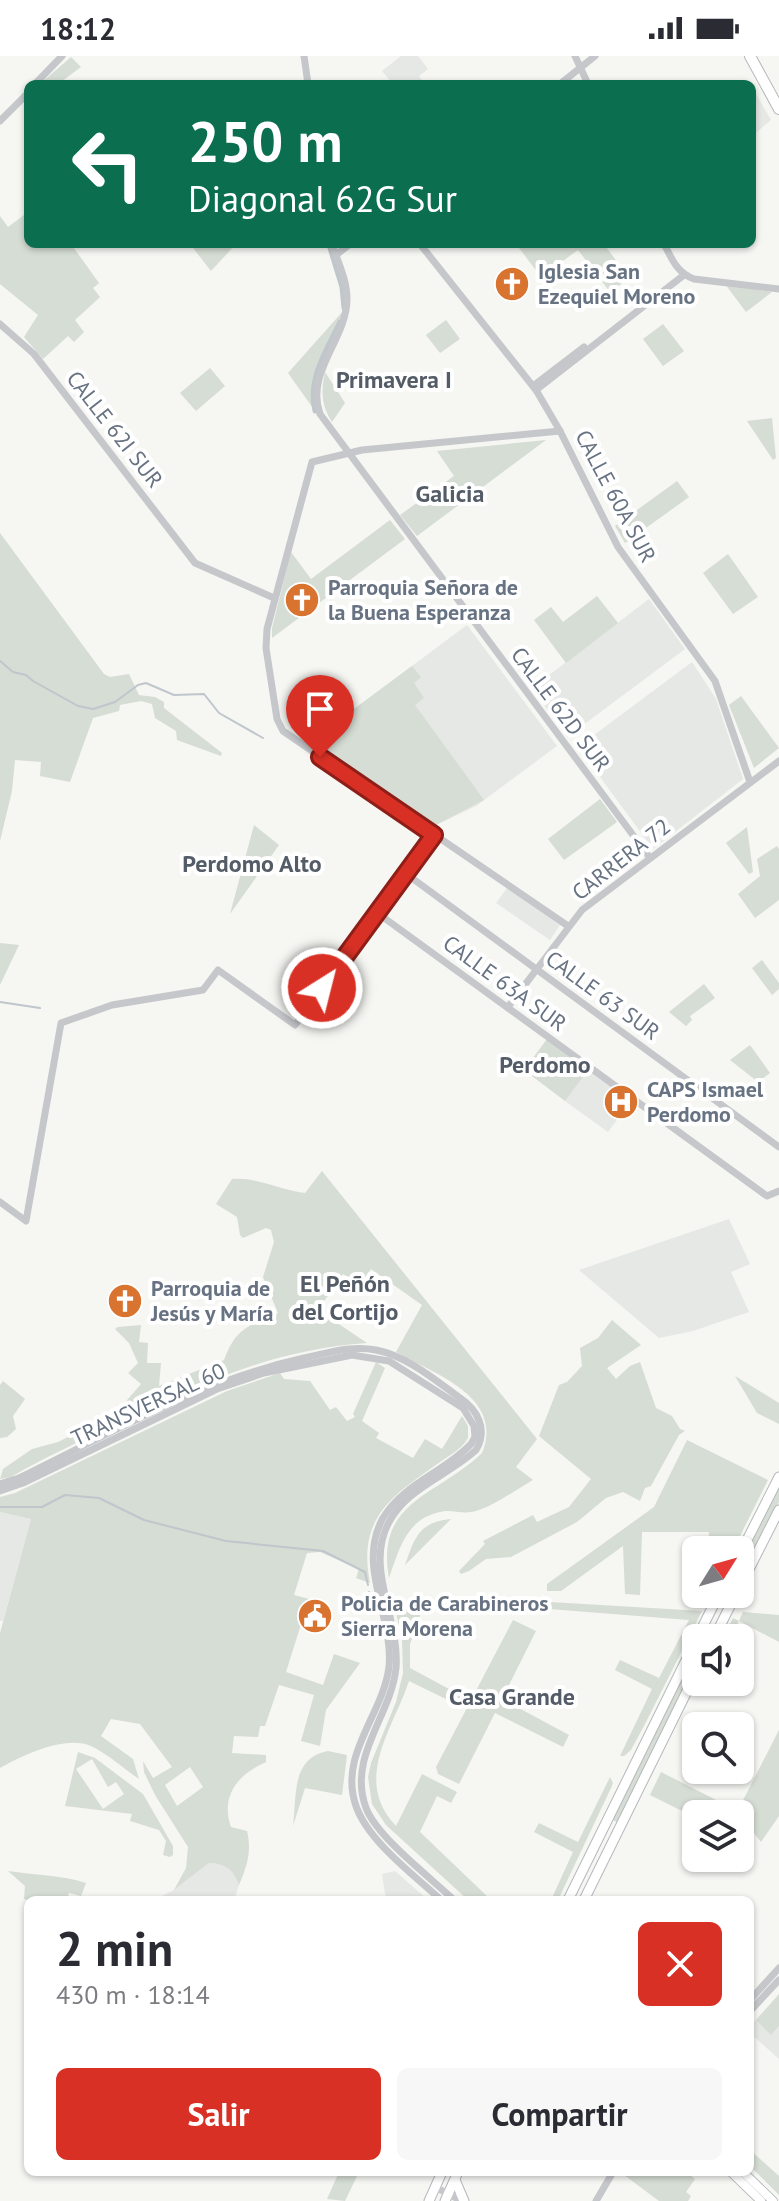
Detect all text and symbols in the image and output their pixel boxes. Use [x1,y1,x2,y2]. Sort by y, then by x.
text: 18:12 [40,9,116,48]
text: 250 m [188,105,343,177]
icon: left [56,112,160,216]
text: Diagonal 62G Sur [188,175,457,222]
place label: Iglesia San Ezequiel Moreno [538,257,696,310]
church icon: Iglesia San Ezequiel Moreno [493,265,531,303]
district label: Primavera I [336,364,452,395]
street label: CALLE 62I SUR [61,365,169,493]
street label: CALLE 60A SUR [569,425,663,567]
district label: Galicia [416,478,484,509]
place label: Parroquia Señora de la Buena Esperanza [328,573,518,626]
church icon: Parroquia Señora de la Buena Esperanza [283,581,321,619]
street label: CALLE 62D SUR [505,641,617,777]
pin [286,675,354,757]
icon: arrive [298,687,342,731]
street label: CARRERA 72 [566,812,676,906]
district label: Perdomo Alto [182,848,322,879]
street label: CALLE 63A SUR [438,929,572,1037]
street label: CALLE 63 SUR [540,944,666,1046]
position arrow [280,946,364,1030]
district label: Perdomo [499,1049,591,1080]
place label: CAPS Ismael Perdomo [647,1075,764,1128]
hospital icon: CAPS Ismael Perdomo [602,1083,640,1121]
district label: El Peñón del Cortijo [292,1268,398,1327]
place label: Parroquia de Jesús y María [150,1274,273,1327]
church icon: Parroquia de Jesús y María [106,1282,144,1320]
street label: TRANSVERSAL 60 [67,1356,229,1452]
north arrow [682,1536,754,1608]
map controls [682,1536,754,1872]
place label: Policia de Carabineros Sierra Morena [341,1589,549,1642]
public building icon: Policia de Carabineros Sierra Morena [296,1597,334,1635]
button: sound [682,1624,754,1696]
district label: Casa Grande [449,1681,575,1712]
button: search [682,1712,754,1784]
button: layers [682,1800,754,1872]
text: 2 min [56,1917,173,1979]
button: close [638,1922,722,2006]
text: 430 m · 18:14 [56,1978,210,2011]
button: Salir [56,2068,381,2160]
button: Compartir [397,2068,722,2160]

